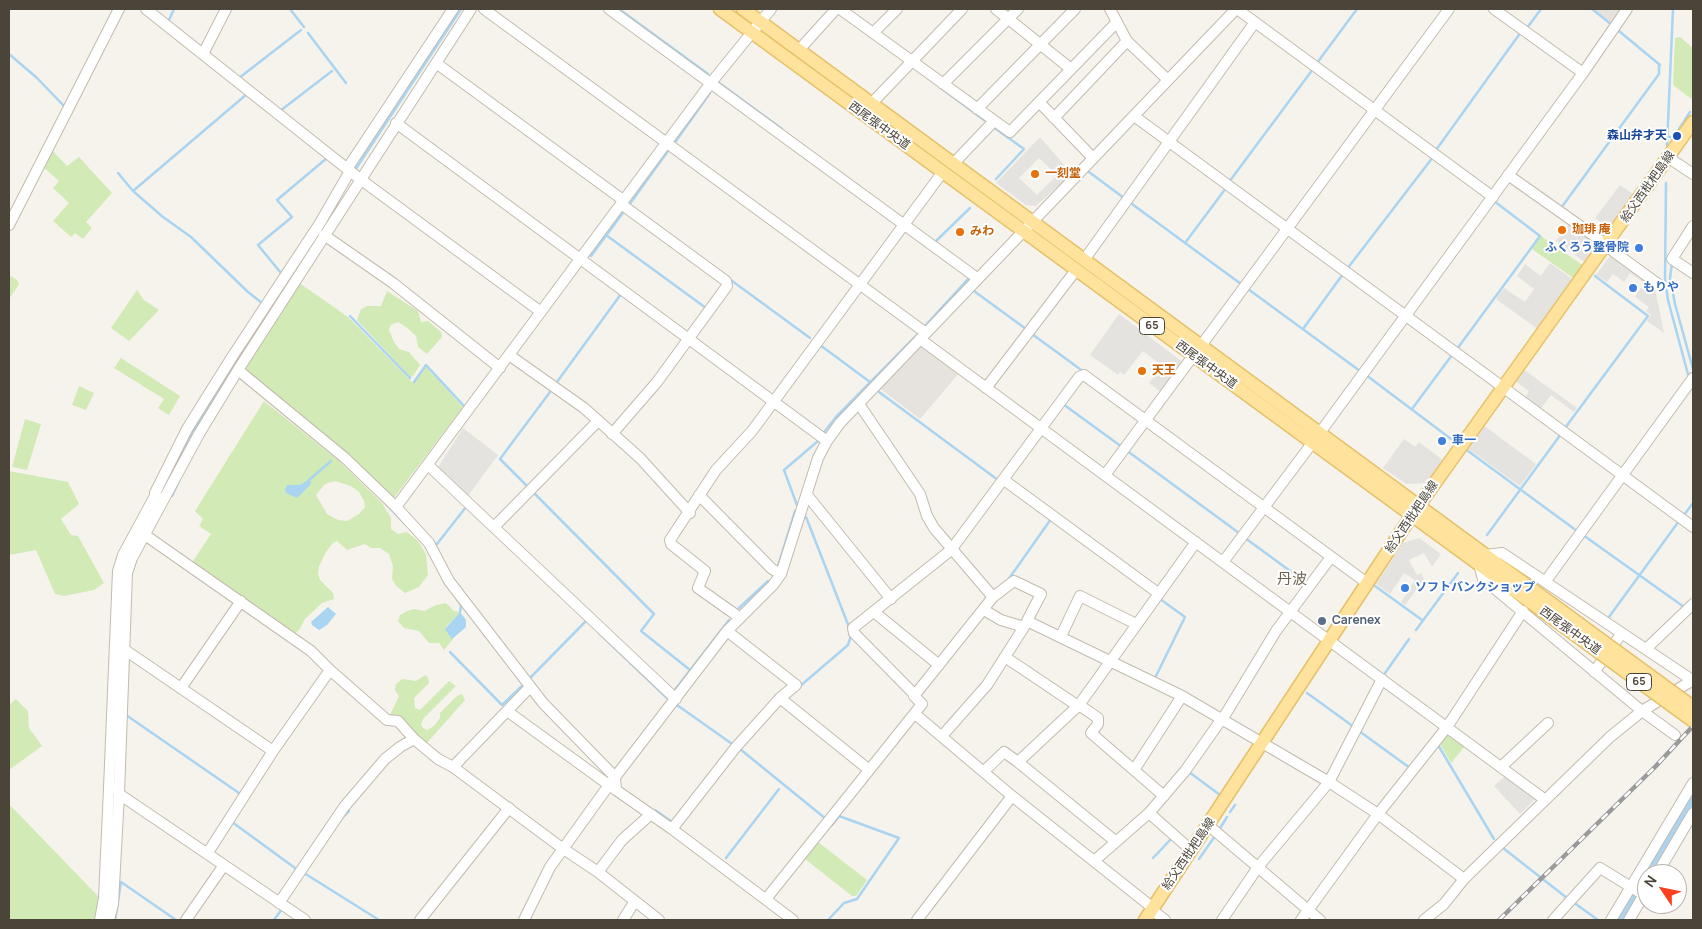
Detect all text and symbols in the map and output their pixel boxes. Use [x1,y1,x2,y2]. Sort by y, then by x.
street label: 西尾張中央道 [846,99,912,153]
place label: 森山弁才天 [1607,129,1667,143]
marker: 森山弁才天 [1671,130,1683,142]
street label: 給父西枇杷島線 [1618,148,1678,226]
place label: 一刻堂 [1045,167,1081,181]
marker: 一刻堂 [1029,168,1041,180]
place label: 珈琲 庵 [1572,223,1610,237]
marker: 珈琲 庵 [1556,224,1568,236]
place label: みわ [970,225,994,239]
marker: みわ [954,226,966,238]
place label: ふくろう整骨院 [1545,241,1629,255]
marker: ふくろう整骨院 [1633,242,1645,254]
place label: もりや [1643,281,1679,295]
marker: もりや [1627,282,1639,294]
road number: 65 [1140,318,1164,334]
street label: 西尾張中央道 [1173,338,1239,392]
place label: 天王 [1152,364,1176,378]
marker: 天王 [1136,365,1148,377]
place label: 車一 [1452,434,1476,448]
marker: 車一 [1436,435,1448,447]
street label: 給父西枇杷島線 [1383,478,1441,556]
district label: 丹波 [1277,571,1307,589]
place label: ソフトバンクショップ [1415,581,1535,595]
marker: ソフトバンクショップ [1399,582,1411,594]
street label: 西尾張中央道 [1537,604,1603,658]
place label: Carenex [1332,614,1381,628]
marker: Carenex [1316,615,1328,627]
road number: 65 [1626,674,1652,690]
street label: 給父西枇杷島線 [1160,815,1218,893]
north arrow [1637,864,1687,914]
text: N [1639,871,1661,890]

